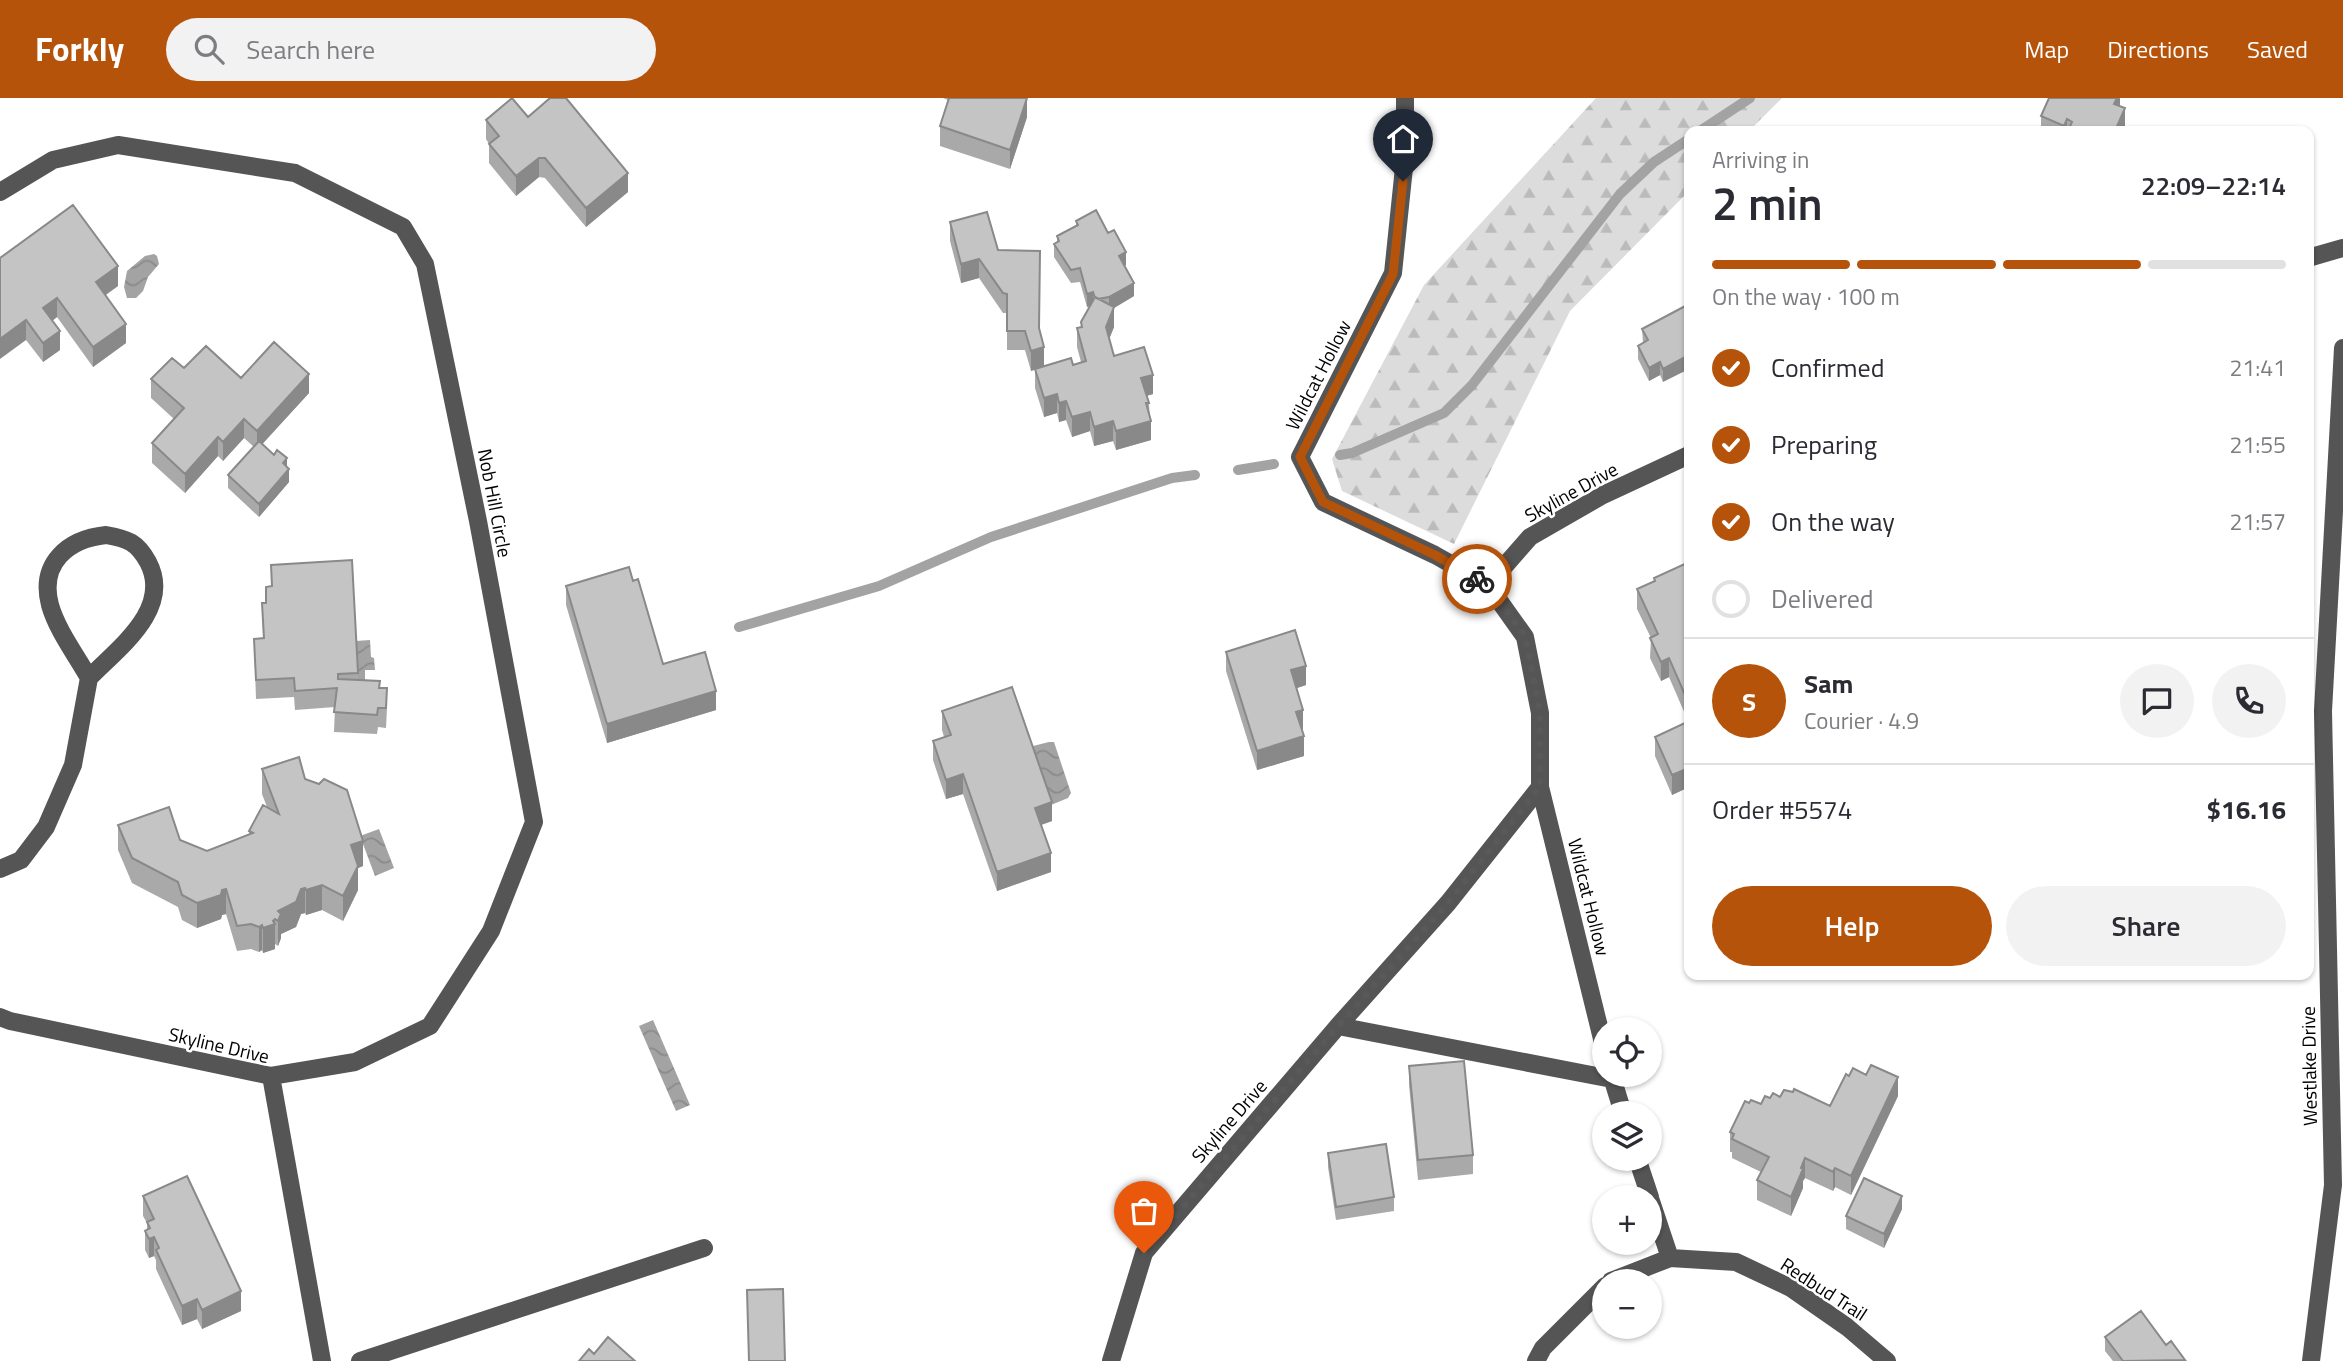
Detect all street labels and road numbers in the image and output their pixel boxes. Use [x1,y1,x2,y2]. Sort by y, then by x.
street label: Wildcat Hollow [1277,315,1358,435]
street label: Nob Hill Circle [471,446,520,560]
street label: Skyline Drive [1519,454,1623,529]
street label: Wildcat Hollow [1561,835,1618,959]
street label: Westlake Drive [2293,1006,2324,1126]
street label: Skyline Drive [166,1019,272,1070]
street label: Skyline Drive [1184,1072,1273,1169]
street label: Redbud Trail [1775,1250,1873,1328]

